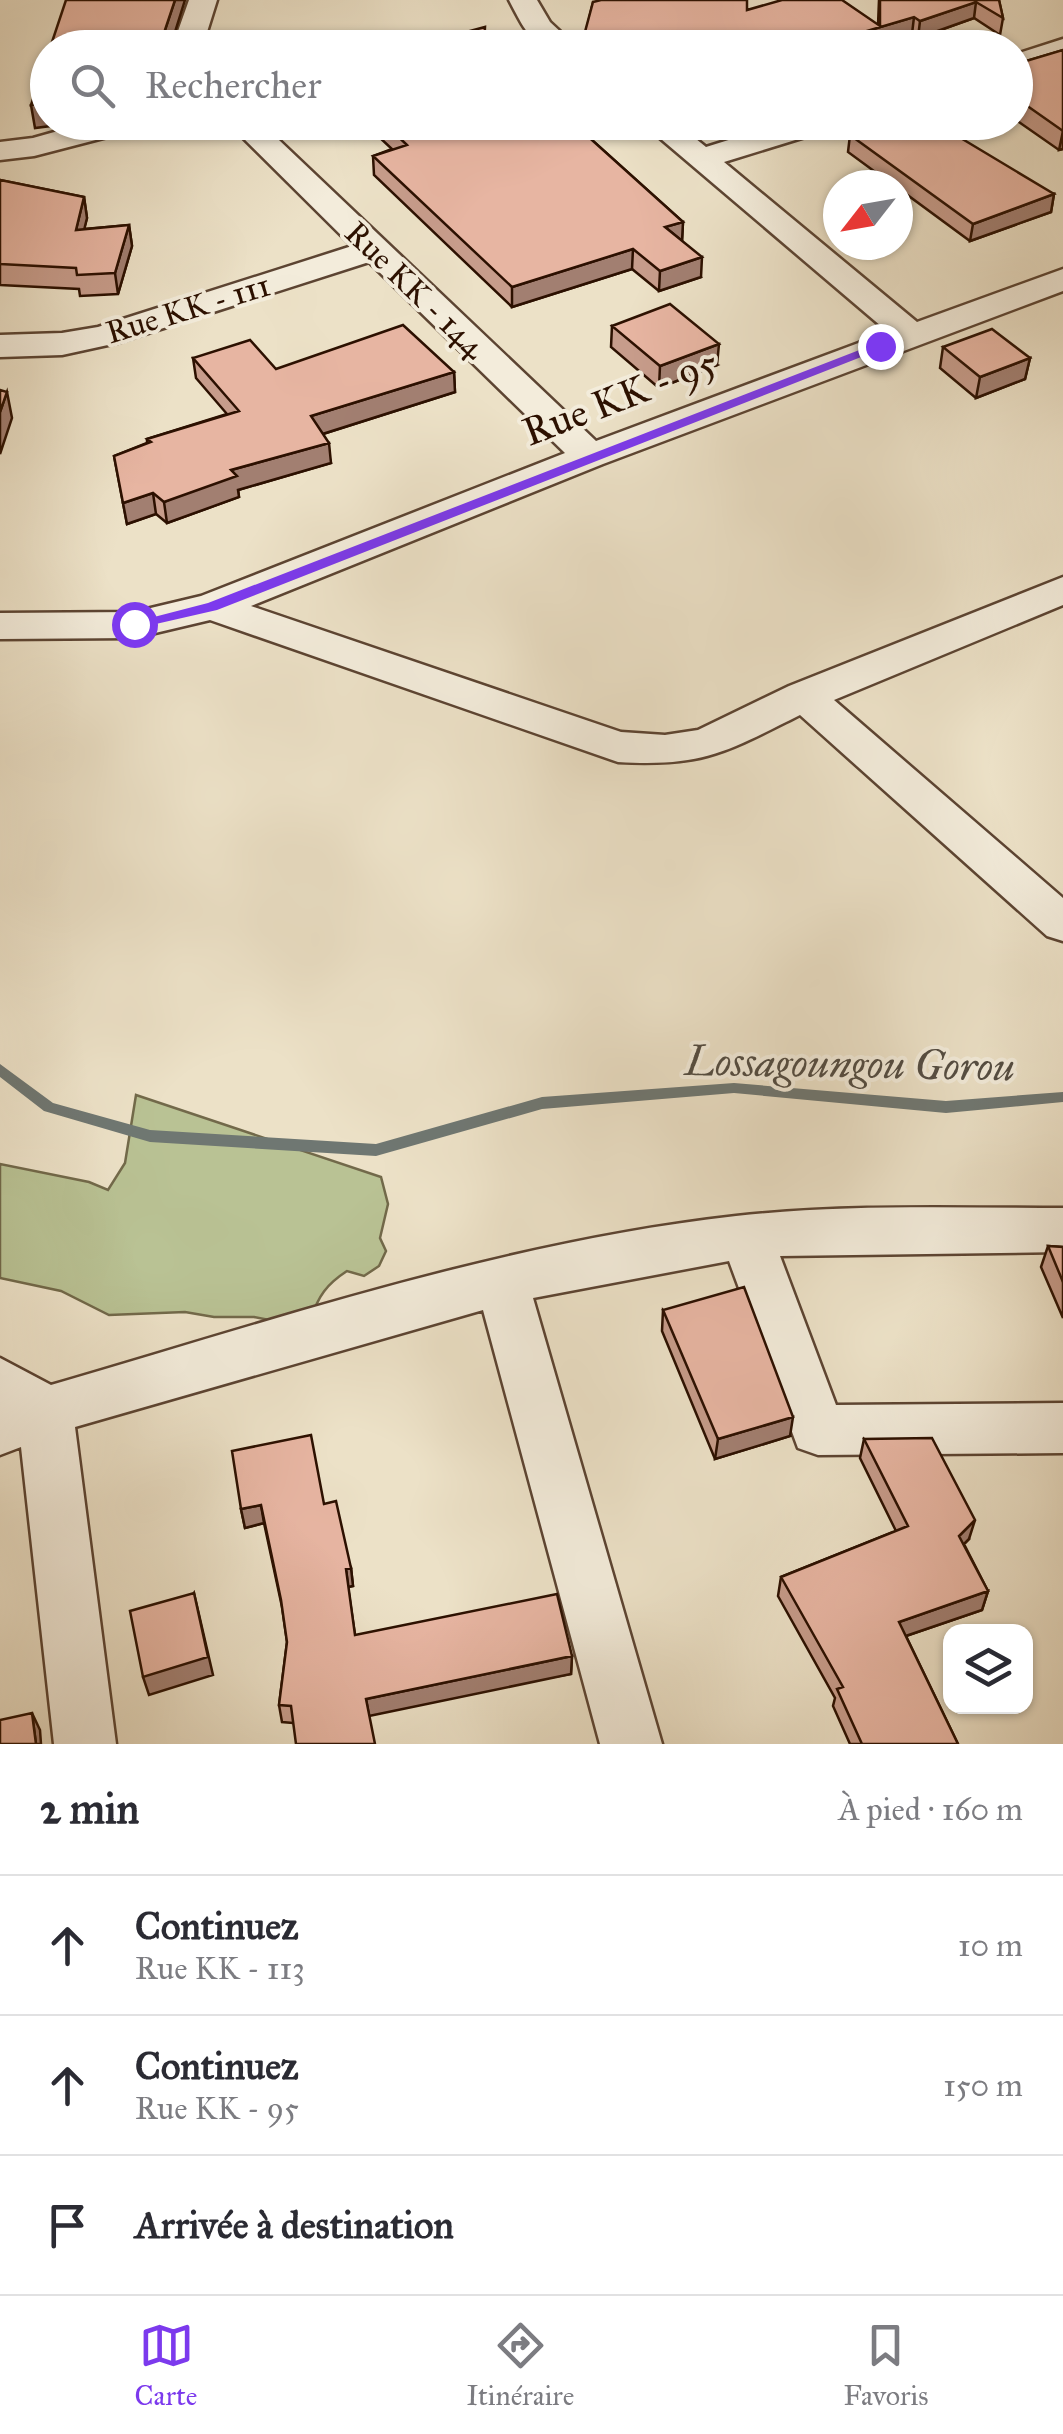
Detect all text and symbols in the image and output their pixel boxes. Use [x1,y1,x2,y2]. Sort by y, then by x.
search box [30,30,1033,140]
icon: search [65,58,120,113]
text: Rechercher [145,62,321,108]
north arrow [823,170,913,260]
street label: Rue KK - 144 [337,213,494,367]
street label: Rue KK - 111 [101,266,275,352]
route end [858,324,904,370]
street label: Rue KK - 95 [516,337,724,457]
route start [112,602,158,648]
water label: Lossagoungou Gorou [683,1035,1015,1093]
map controls [943,1624,1033,1714]
button: layers [943,1624,1033,1714]
text: 2 min [40,1783,139,1835]
text: À pied · 160 m [838,1790,1023,1829]
text: Continuez [135,1903,299,1949]
icon: ahead [40,1918,95,1973]
text: 10 m [958,1926,1023,1965]
text: Rue KK - 113 [135,1949,305,1988]
text: Continuez [135,2043,299,2089]
icon: ahead [40,2058,95,2113]
text: 150 m [943,2066,1023,2105]
text: Rue KK - 95 [135,2089,299,2128]
icon: arrive [40,2198,95,2253]
text: Arrivée à destination [135,2202,454,2248]
tab: Carte [135,2318,198,2413]
tab: Itinéraire [467,2318,574,2413]
tab: Favoris [843,2318,928,2413]

